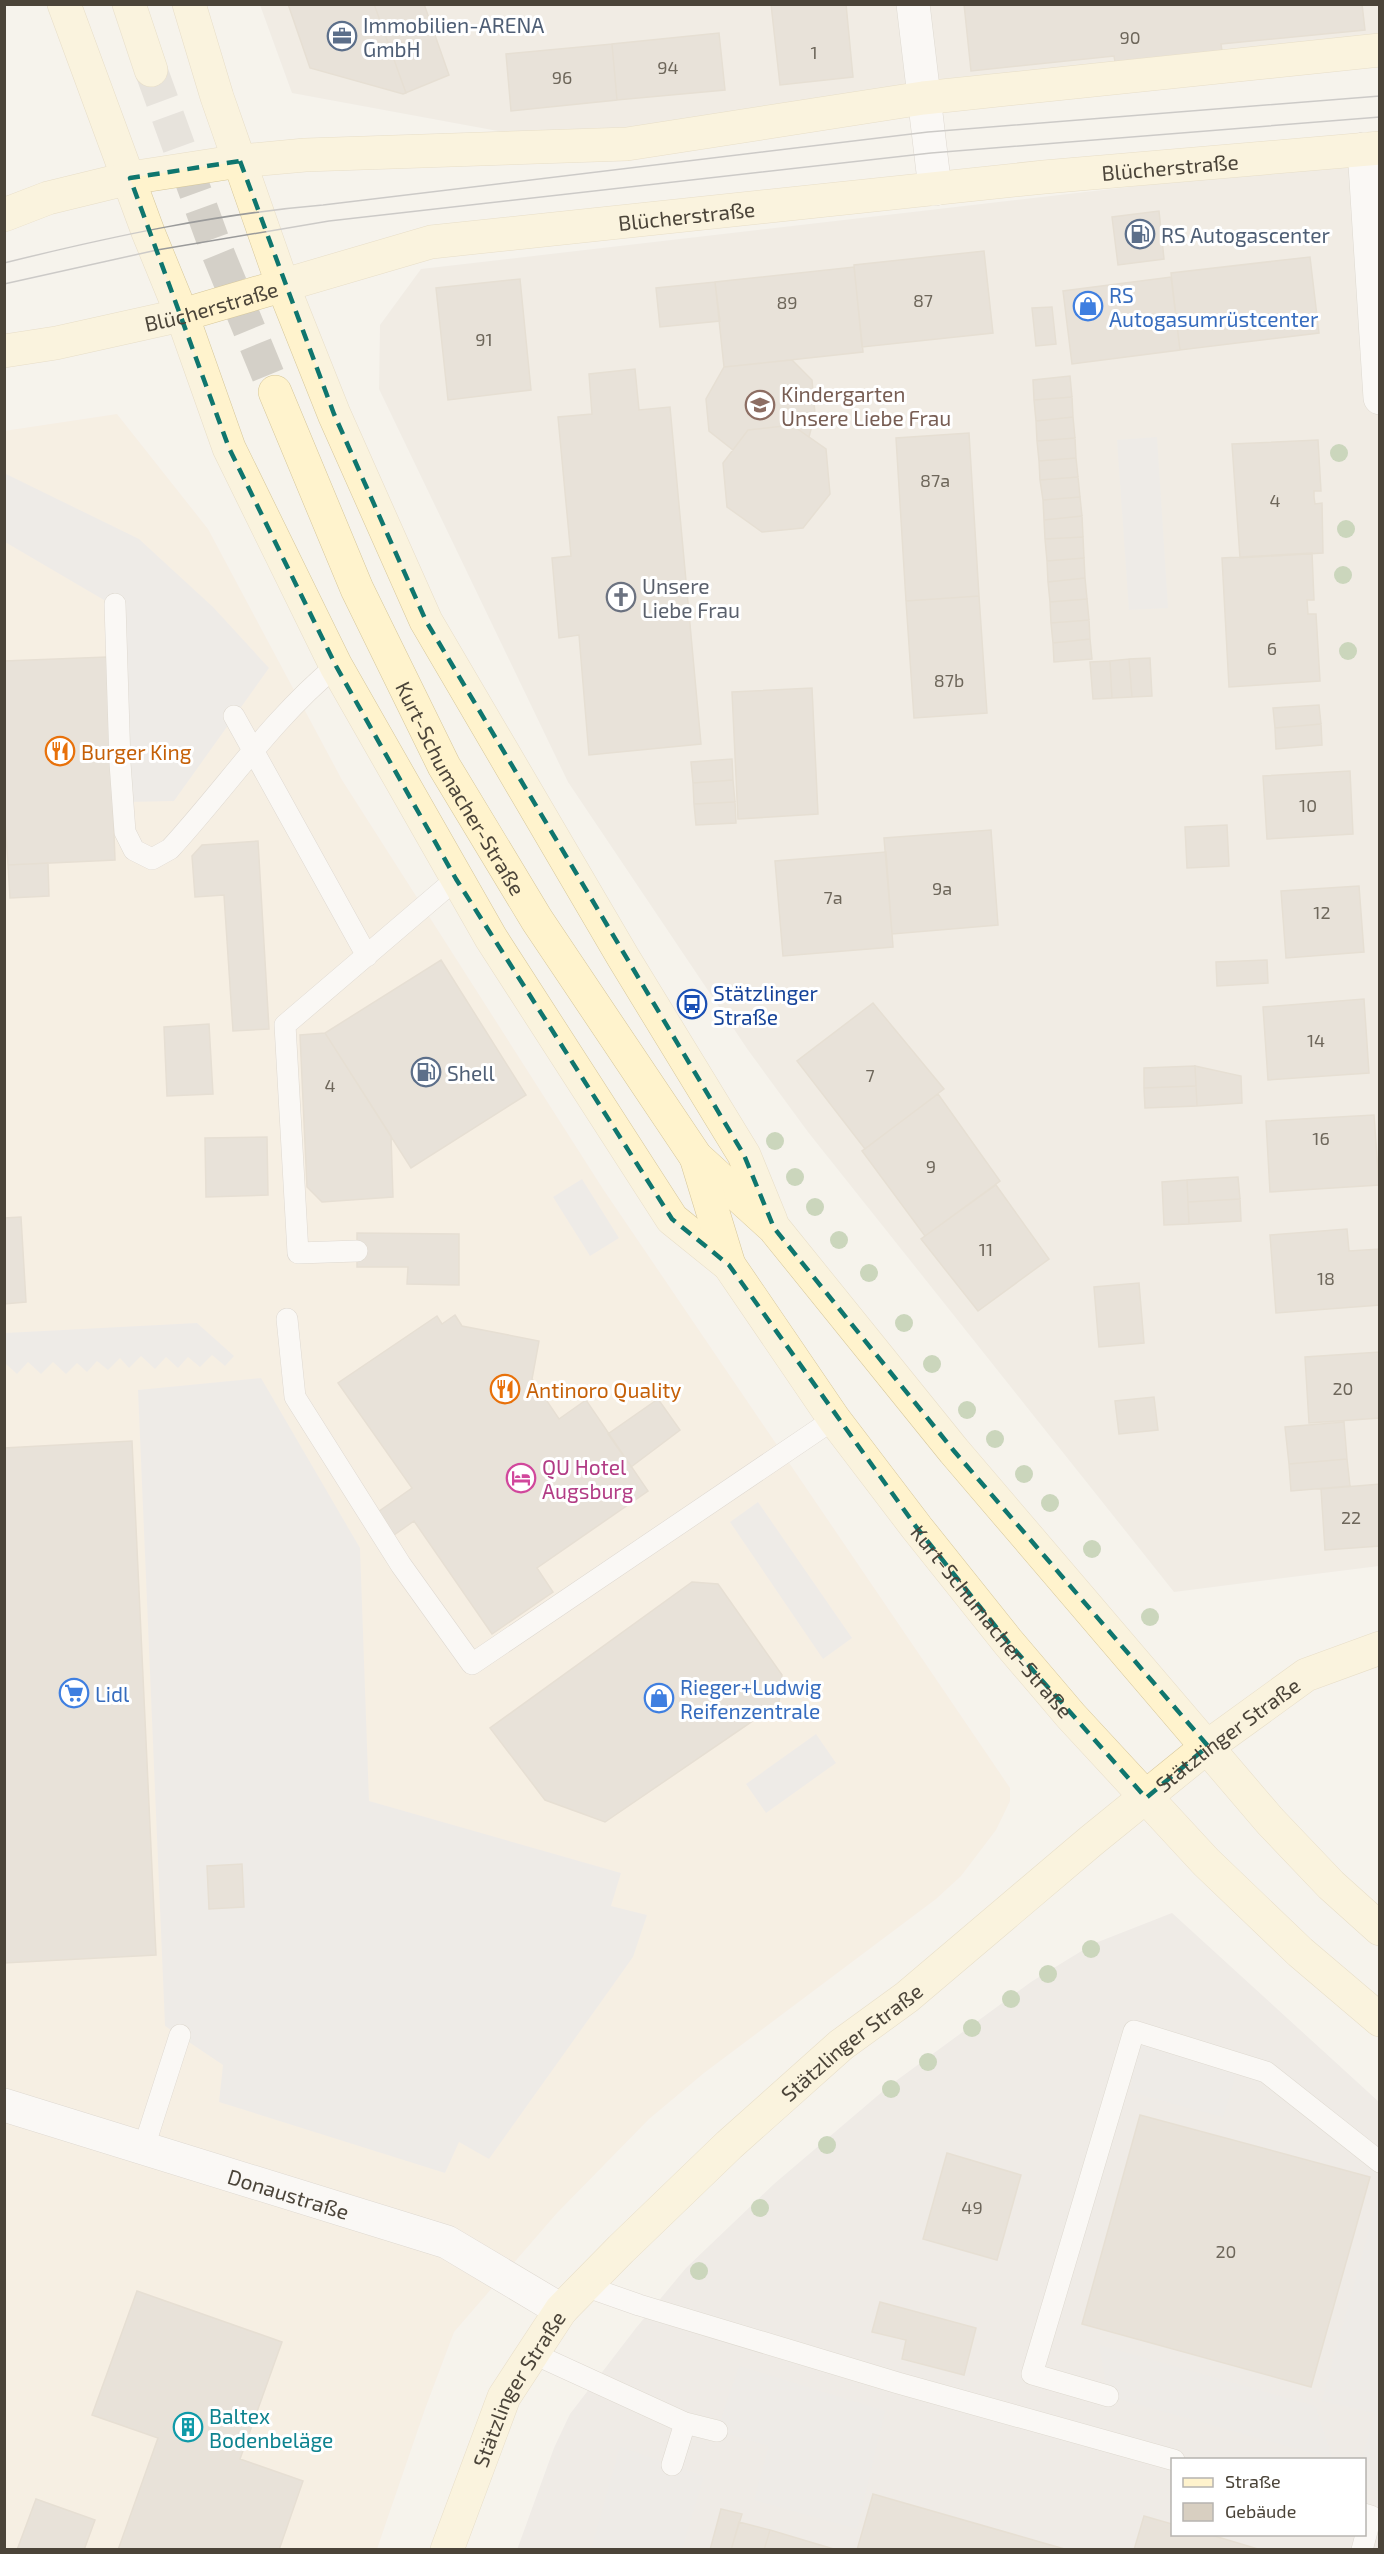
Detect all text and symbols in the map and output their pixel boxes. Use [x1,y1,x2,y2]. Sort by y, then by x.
place label: Immobilien-ARENA GmbH [363,12,544,61]
office icon: Immobilien-ARENA GmbH [326,20,358,52]
house number: 90 [1119,26,1141,48]
house number: 1 [810,41,818,63]
house number: 94 [657,56,679,78]
house number: 96 [552,66,572,88]
street label: Blücherstraße [1100,148,1240,184]
street label: Blücherstraße [617,195,756,235]
fuel station icon: RS Autogascenter [1124,218,1156,250]
place label: RS Autogascenter [1161,222,1331,247]
street label: Blücherstraße [142,275,281,336]
place label: RS Autogasumrüstcenter [1109,282,1319,331]
house number: 87 [913,289,933,311]
shop icon: RS Autogasumrüstcenter [1072,290,1104,322]
house number: 89 [776,291,798,313]
house number: 91 [475,328,493,350]
place label: Kindergarten Unsere Liebe Frau [781,381,951,430]
school or university icon: Kindergarten Unsere Liebe Frau [744,389,776,421]
house number: 87a [920,469,950,491]
house number: 4 [1269,489,1281,511]
place label: Unsere Liebe Frau [642,573,740,622]
church icon: Unsere Liebe Frau [605,581,637,613]
house number: 6 [1267,637,1277,659]
house number: 87b [934,669,964,691]
street label: Kurt-Schumacher-Straße [392,677,531,899]
restaurant icon: Burger King [44,735,76,767]
place label: Burger King [81,739,192,764]
house number: 10 [1299,794,1317,816]
house number: 9a [932,877,952,899]
house number: 7a [823,886,843,908]
house number: 12 [1313,901,1331,923]
place label: Stätzlinger Straße [713,980,818,1029]
bus stop icon: Stätzlinger Straße [676,988,708,1020]
house number: 14 [1307,1029,1325,1051]
fuel station icon: Shell [410,1056,442,1088]
place label: Shell [447,1060,495,1085]
house number: 7 [865,1064,875,1086]
house number: 4 [324,1074,336,1096]
house number: 16 [1312,1127,1330,1149]
house number: 9 [926,1155,936,1177]
house number: 11 [979,1238,993,1260]
house number: 18 [1317,1267,1335,1289]
restaurant icon: Antinoro Quality [489,1373,521,1405]
place label: Antinoro Quality [526,1377,681,1403]
house number: 20 [1333,1377,1353,1399]
place label: QU Hotel Augsburg [542,1454,634,1503]
hotel icon: QU Hotel Augsburg [505,1462,537,1494]
house number: 22 [1341,1506,1361,1528]
street label: Kurt-Schumacher-Straße [907,1519,1079,1722]
street label: Stätzlinger Straße [1150,1672,1304,1796]
place label: Rieger+Ludwig Reifenzentrale [680,1674,822,1723]
supermarket icon: Lidl [58,1677,90,1709]
place label: Lidl [95,1681,130,1706]
shop icon: Rieger+Ludwig Reifenzentrale [643,1682,675,1714]
street label: Stätzlinger Straße [775,1977,927,2106]
street label: Donaustraße [225,2163,352,2224]
house number: 49 [961,2196,983,2218]
house number: 20 [1216,2240,1236,2262]
street label: Stätzlinger Straße [467,2306,570,2470]
place label: Baltex Bodenbeläge [209,2403,333,2452]
building icon: Baltex Bodenbeläge [172,2411,204,2443]
legend [1171,2458,1366,2536]
text: Straße [1225,2470,1281,2492]
text: Gebäude [1225,2500,1296,2522]

